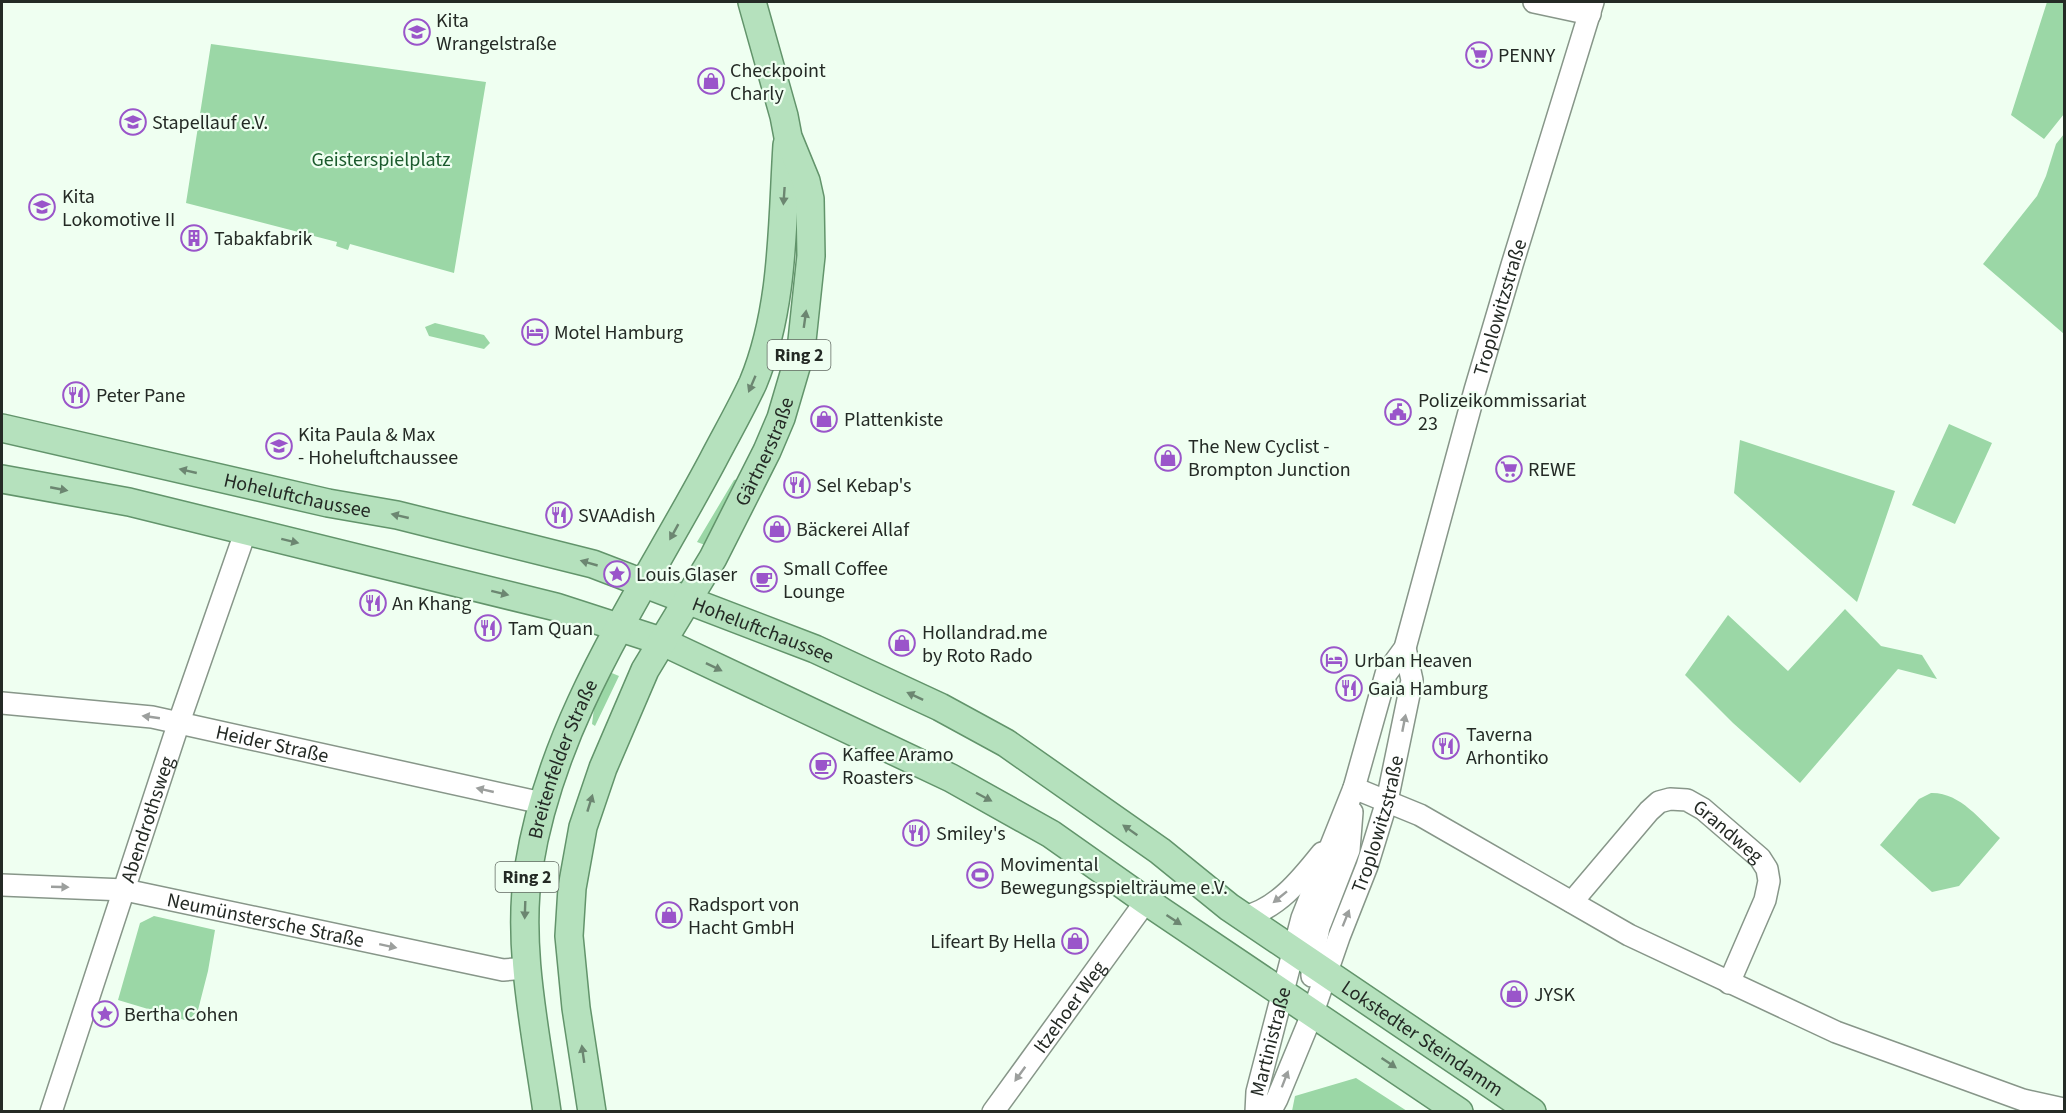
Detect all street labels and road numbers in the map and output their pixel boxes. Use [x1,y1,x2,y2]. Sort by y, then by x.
street label: Troplowitzstraße [1467,235,1534,379]
road number: Ring 2 [768,340,830,370]
street label: Gärtnerstraße [728,394,801,511]
street label: Hoheluftchaussee [221,466,373,525]
street label: Hoheluftchaussee [688,590,838,671]
street label: Breitenfelder Straße [522,675,605,842]
street label: Heider Straße [213,718,331,771]
street label: Abendrothsweg [114,753,182,886]
street label: Troplowitzstraße [1345,753,1411,897]
street label: Grandweg [1688,793,1769,870]
road number: Ring 2 [496,862,558,892]
street label: Neumünstersche Straße [164,886,367,955]
street label: Itzehoer Weg [1027,955,1113,1059]
street label: Lokstedter Steindamm [1336,974,1509,1104]
street label: Martinistraße [1243,984,1299,1100]

